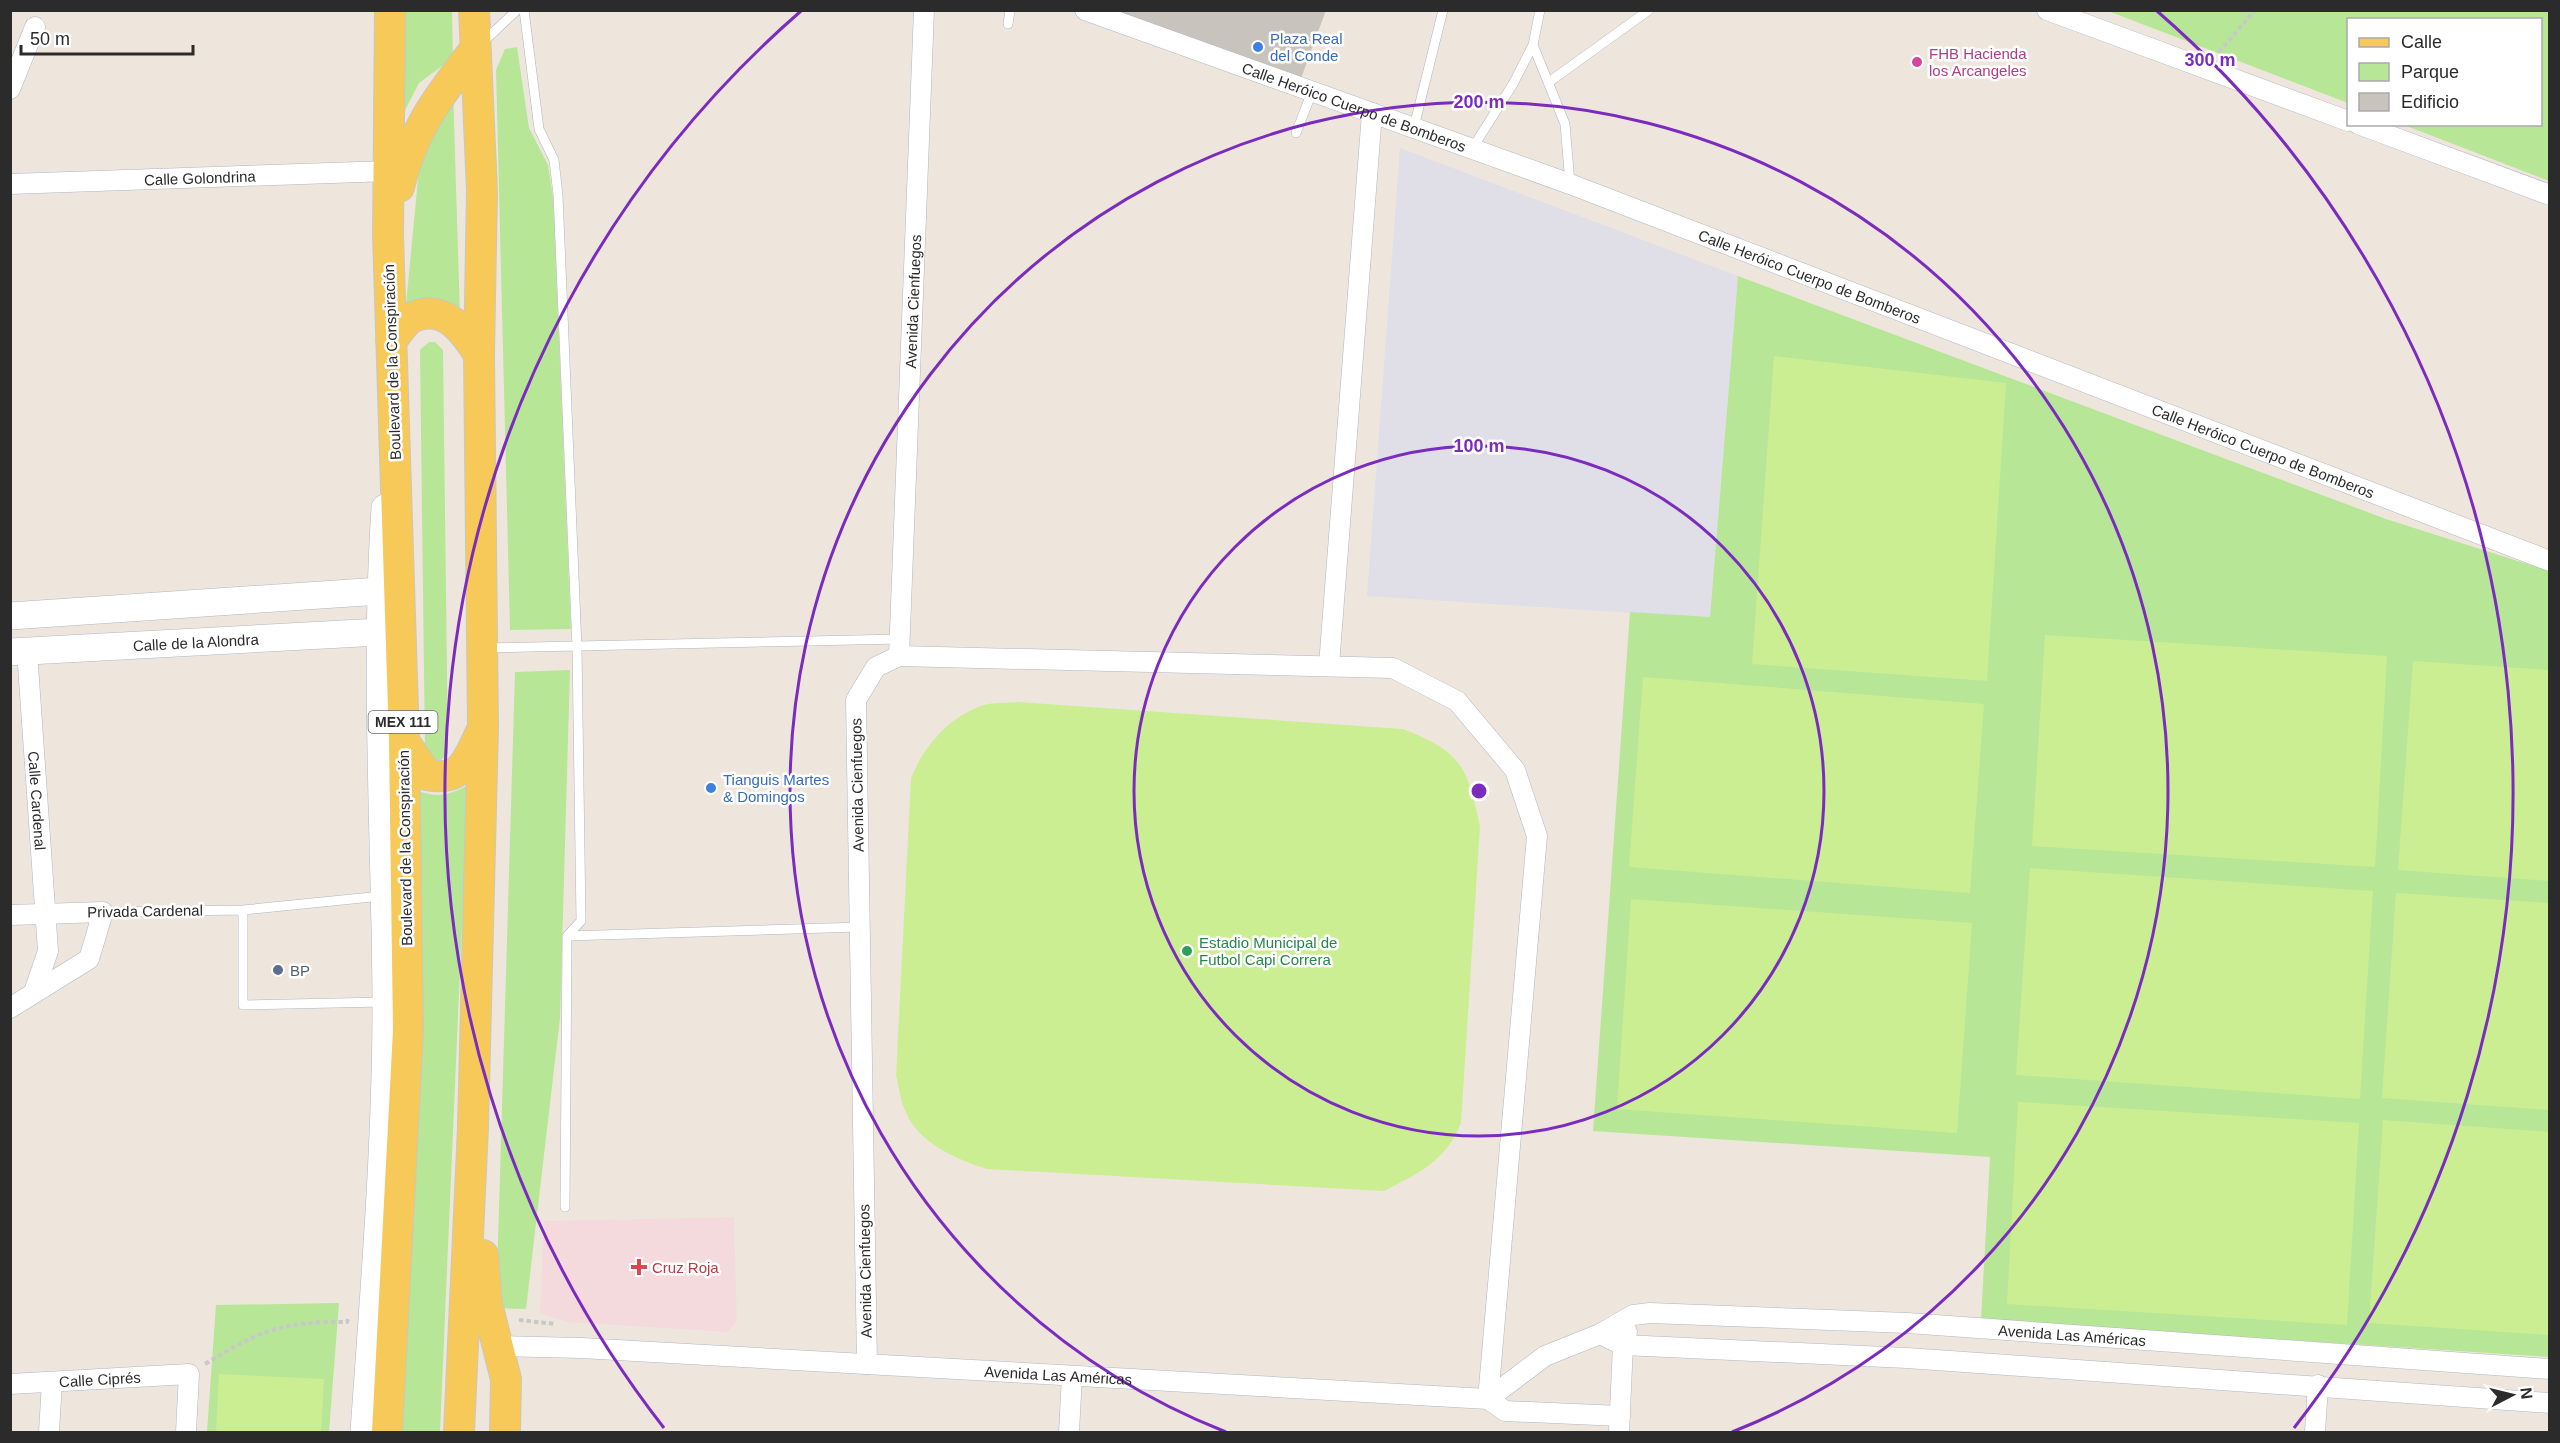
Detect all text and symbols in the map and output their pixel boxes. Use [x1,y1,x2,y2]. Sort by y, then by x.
scale bar [21,18,194,56]
legend [2347,18,2542,126]
text: 50 m [30,29,70,49]
place label: Plaza Real del Conde [1270,30,1343,64]
text: Calle [2401,32,2442,52]
marker: Plaza Real del Conde [1251,40,1265,54]
place label: FHB Hacienda los Arcangeles [1929,45,2027,79]
text: 300 m [2184,50,2236,70]
marker: FHB Hacienda los Arcangeles [1910,55,1924,69]
street label: Calle Heróico Cuerpo de Bomberos [1240,59,1469,155]
text: Parque [2401,62,2459,82]
text: 200 m [1453,92,1505,112]
text: Edificio [2401,92,2459,112]
street label: Calle Golondrina [144,167,257,188]
street label: Calle Heróico Cuerpo de Bomberos [1696,226,1923,327]
street label: Avenida Cienfuegos [902,234,924,369]
street label: Boulevard de la Conspiración [380,264,404,460]
street label: Calle Heróico Cuerpo de Bomberos [2150,400,2377,501]
text: 100 m [1453,436,1505,456]
street label: Calle de la Alondra [132,630,260,654]
road number: MEX 111 [368,711,438,733]
street label: Avenida Cienfuegos [847,718,867,852]
street label: Boulevard de la Conspiración [395,750,415,946]
street label: Calle Cardenal [26,751,49,851]
place label: Tianguis Martes & Domingos [723,771,829,805]
marker: Tianguis Martes & Domingos [704,781,718,795]
centre of rings [1469,781,1489,801]
street label: Privada Cardenal [87,901,203,921]
place label: Estadio Municipal de Futbol Capi Correra [1199,934,1337,968]
marker: Estadio Municipal de Futbol Capi Correra [1180,944,1194,958]
place label: BP [290,962,310,979]
marker: BP [271,963,285,977]
street label: Avenida Cienfuegos [855,1204,875,1338]
marker: Cruz Roja [630,1258,648,1276]
place label: Cruz Roja [652,1259,719,1276]
street label: Avenida Las Américas [1998,1321,2147,1349]
street label: Avenida Las Américas [984,1362,1133,1387]
north arrow [2482,1365,2542,1425]
street label: Calle Ciprés [59,1368,141,1390]
text: N [2517,1386,2536,1400]

